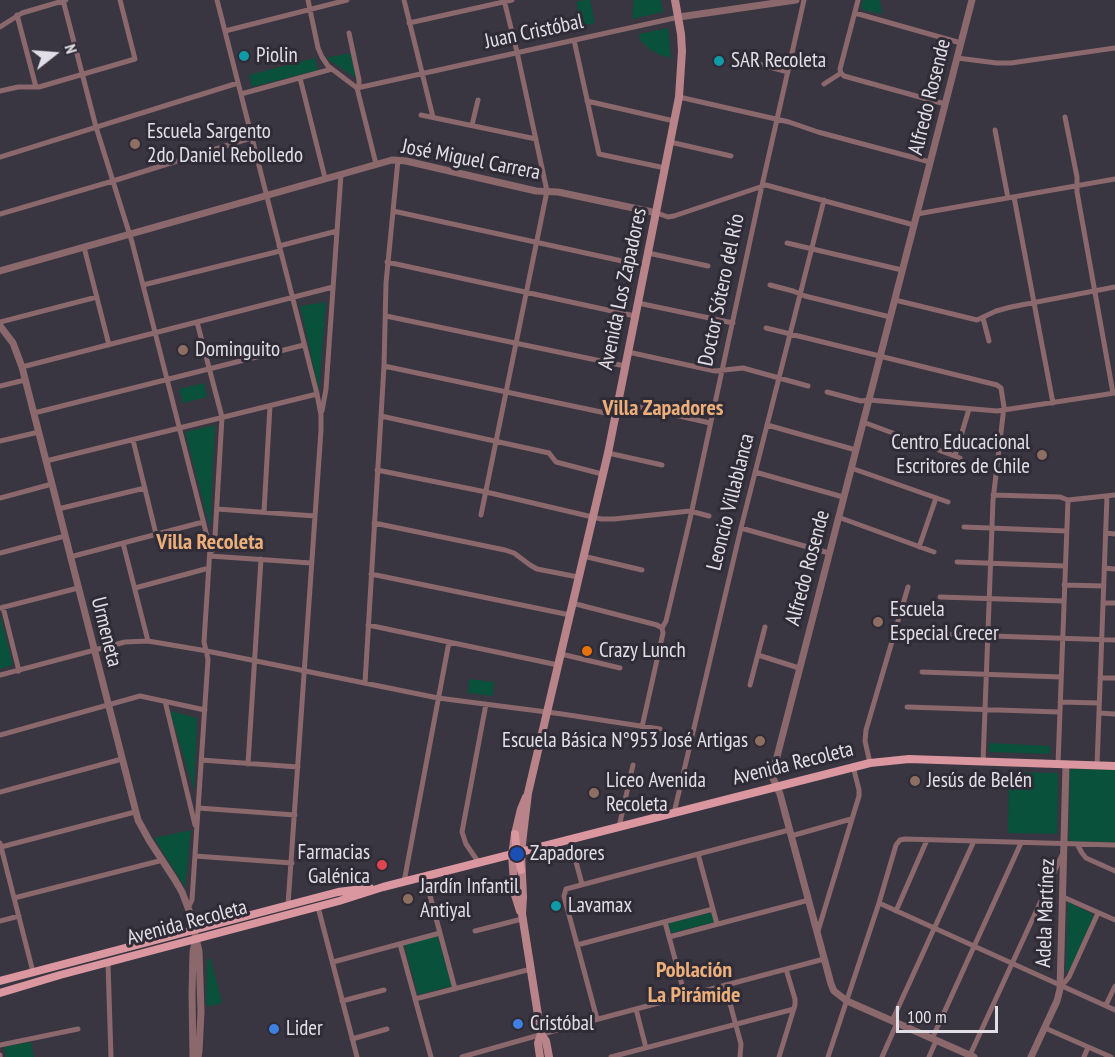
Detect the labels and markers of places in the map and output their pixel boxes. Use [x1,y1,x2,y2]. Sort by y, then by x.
place label: Piolin [256,43,298,69]
place label: SAR Recoleta [731,48,826,74]
marker: Piolin [237,49,251,63]
marker: SAR Recoleta [712,54,726,68]
place label: Escuela Sargento 2do Daniel Rebolledo [147,119,303,169]
marker: Escuela Sargento 2do Daniel Rebolledo [128,137,142,151]
place label: Dominguito [195,337,280,363]
marker: Dominguito [176,343,190,357]
place label: Centro Educacional Escritores de Chile [891,430,1030,480]
marker: Centro Educacional Escritores de Chile [1035,448,1049,462]
place label: Escuela Especial Crecer [890,597,999,647]
marker: Escuela Especial Crecer [871,615,885,629]
place label: Crazy Lunch [599,638,686,664]
marker: Crazy Lunch [580,644,594,658]
place label: Escuela Básica N°953 José Artigas [502,728,748,754]
marker: Escuela Básica N°953 José Artigas [753,734,767,748]
place label: Liceo Avenida Recoleta [606,768,706,818]
place label: Jesús de Belén [927,768,1032,794]
marker: Jesús de Belén [908,774,922,788]
marker: Liceo Avenida Recoleta [587,786,601,800]
place label: Farmacias Galénica [298,840,370,890]
place label: Zapadores [530,841,605,867]
marker: Zapadores [508,845,526,863]
marker: Farmacias Galénica [375,858,389,872]
place label: Jardín Infantil Antiyal [420,874,519,924]
marker: Jardín Infantil Antiyal [401,892,415,906]
place label: Lavamax [568,893,632,919]
marker: Lavamax [549,899,563,913]
place label: Cristóbal [530,1011,594,1037]
place label: Lider [286,1016,323,1042]
marker: Cristóbal [511,1017,525,1031]
marker: Lider [267,1022,281,1036]

